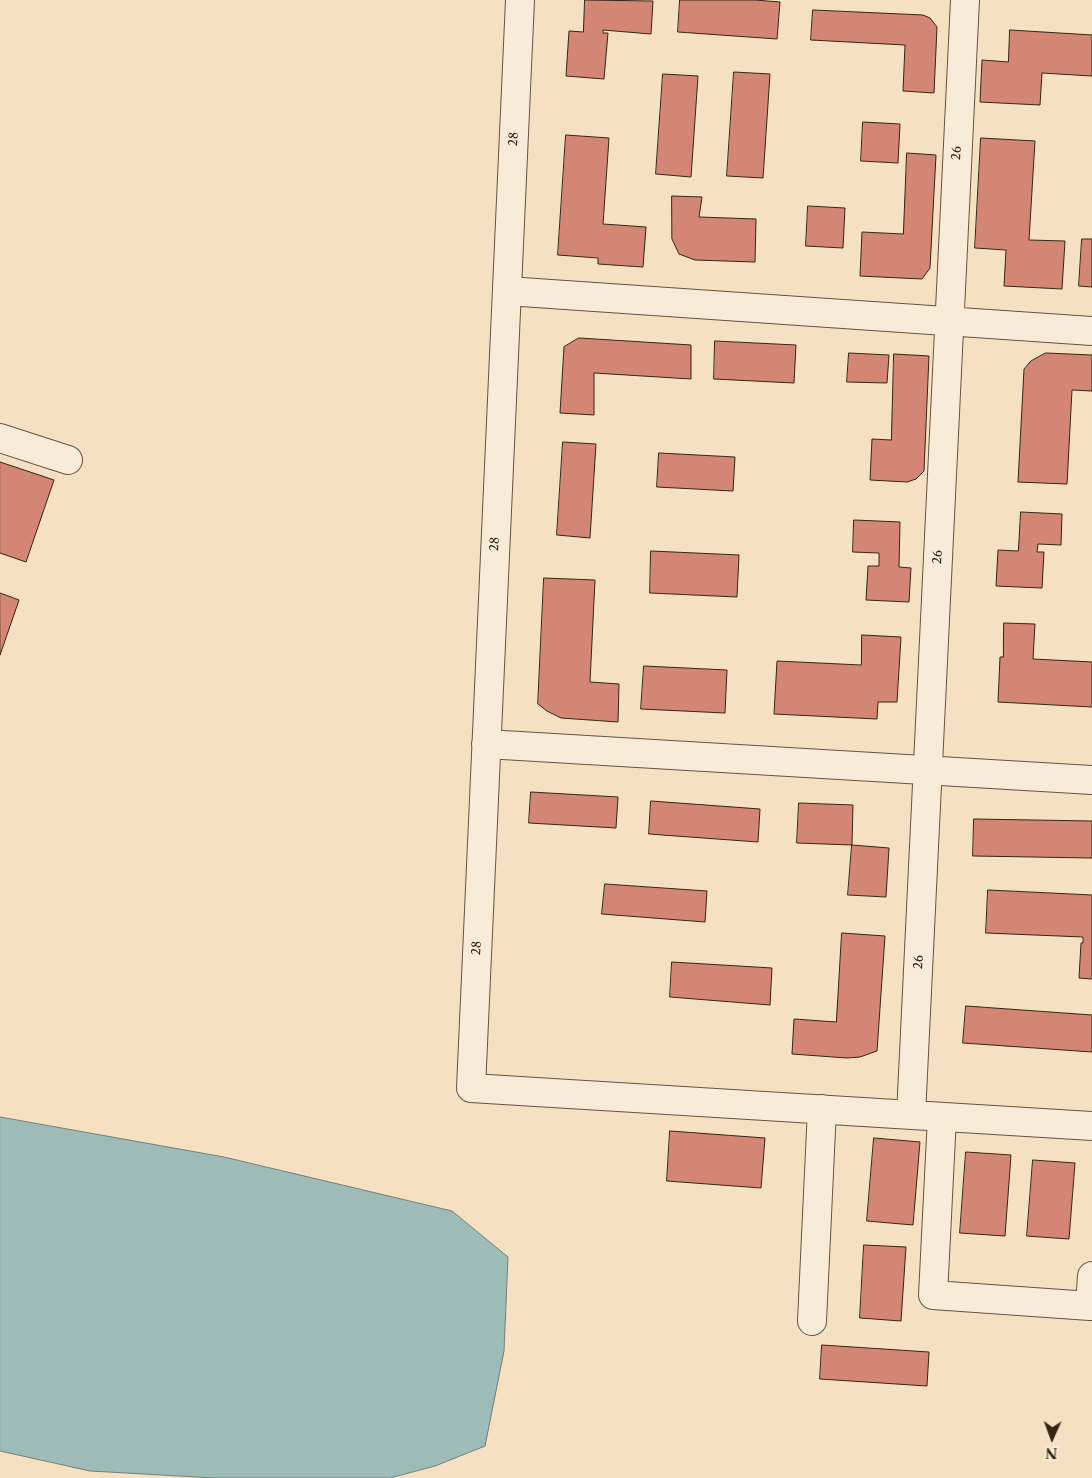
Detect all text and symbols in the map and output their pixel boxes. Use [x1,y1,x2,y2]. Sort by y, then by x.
street label: 28 [506,132,522,146]
street label: 26 [949,146,965,160]
street label: 28 [487,537,503,551]
street label: 26 [930,550,946,564]
street label: 28 [469,941,485,955]
street label: 26 [911,955,927,969]
north arrow [1027,1413,1077,1463]
text: N [1045,1444,1058,1462]

